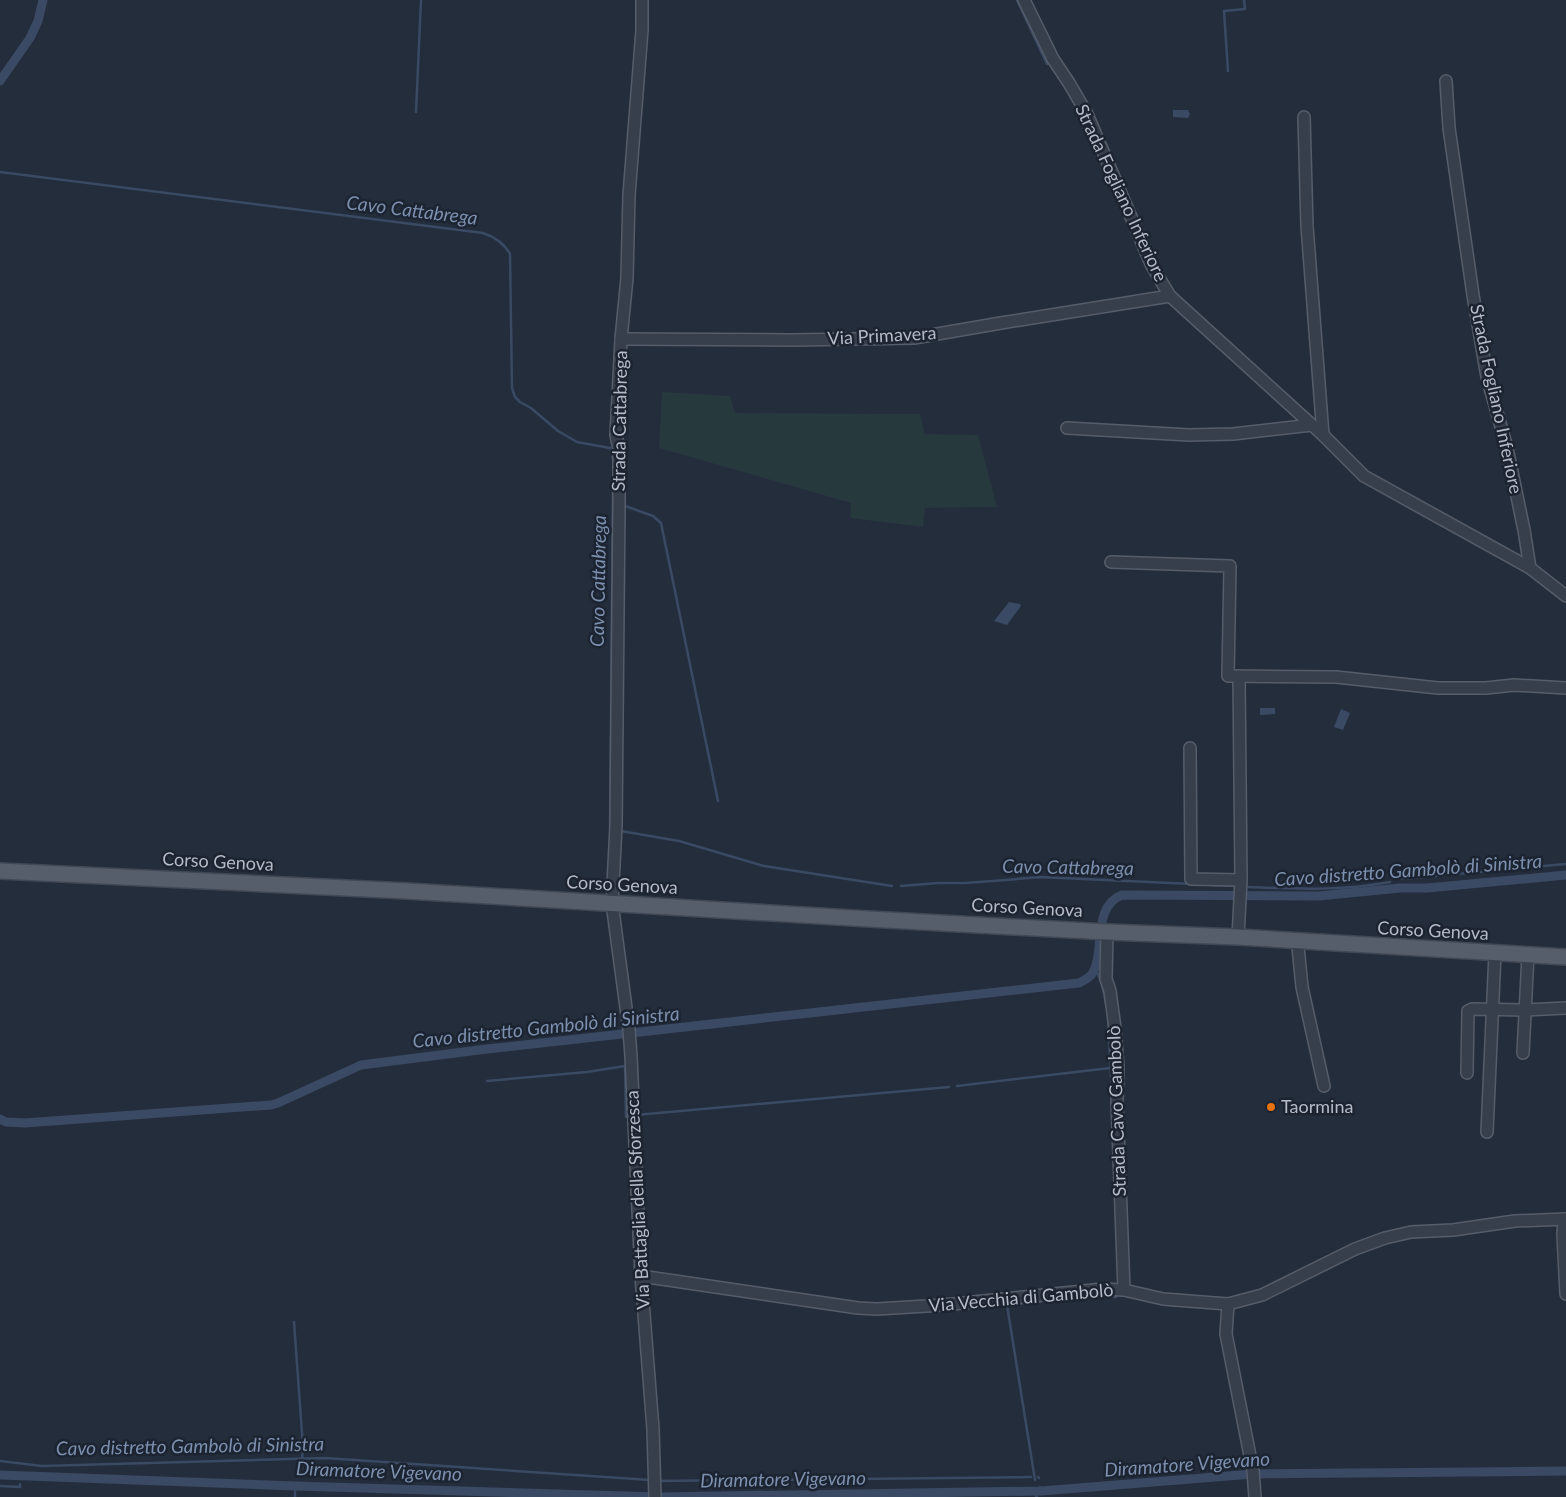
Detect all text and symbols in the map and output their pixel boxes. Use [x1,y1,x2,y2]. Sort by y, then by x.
street label: Strada Fogliano Inferiore [1071,100,1173,285]
water label: Cavo Cattabrega [345,190,479,229]
street label: Strada Fogliano Inferiore [1466,302,1528,496]
street label: Via Primavera [827,321,937,349]
street label: Strada Cattabrega [607,350,631,492]
water label: Cavo Cattabrega [585,515,610,647]
street label: Corso Genova [162,847,274,875]
water label: Cavo distretto Gambolò di Sinistra [1273,849,1543,890]
water label: Cavo Cattabrega [1002,854,1134,879]
street label: Corso Genova [566,870,678,898]
street label: Corso Genova [971,893,1083,921]
street label: Corso Genova [1377,916,1489,944]
water label: Cavo distretto Gambolò di Sinistra [411,1001,681,1052]
street label: Strada Cavo Gambolò [1102,1025,1130,1197]
street label: Via Battaglia della Sforzesca [620,1090,654,1310]
place label: Taormina [1281,1095,1353,1117]
marker: Taormina [1265,1101,1277,1113]
street label: Via Vecchia di Gambolò [928,1278,1114,1316]
water label: Cavo distretto Gambolò di Sinistra [56,1432,324,1459]
water label: Diramatore Vigevano [1103,1446,1271,1481]
water label: Diramatore Vigevano [296,1456,463,1485]
water label: Diramatore Vigevano [700,1466,866,1491]

